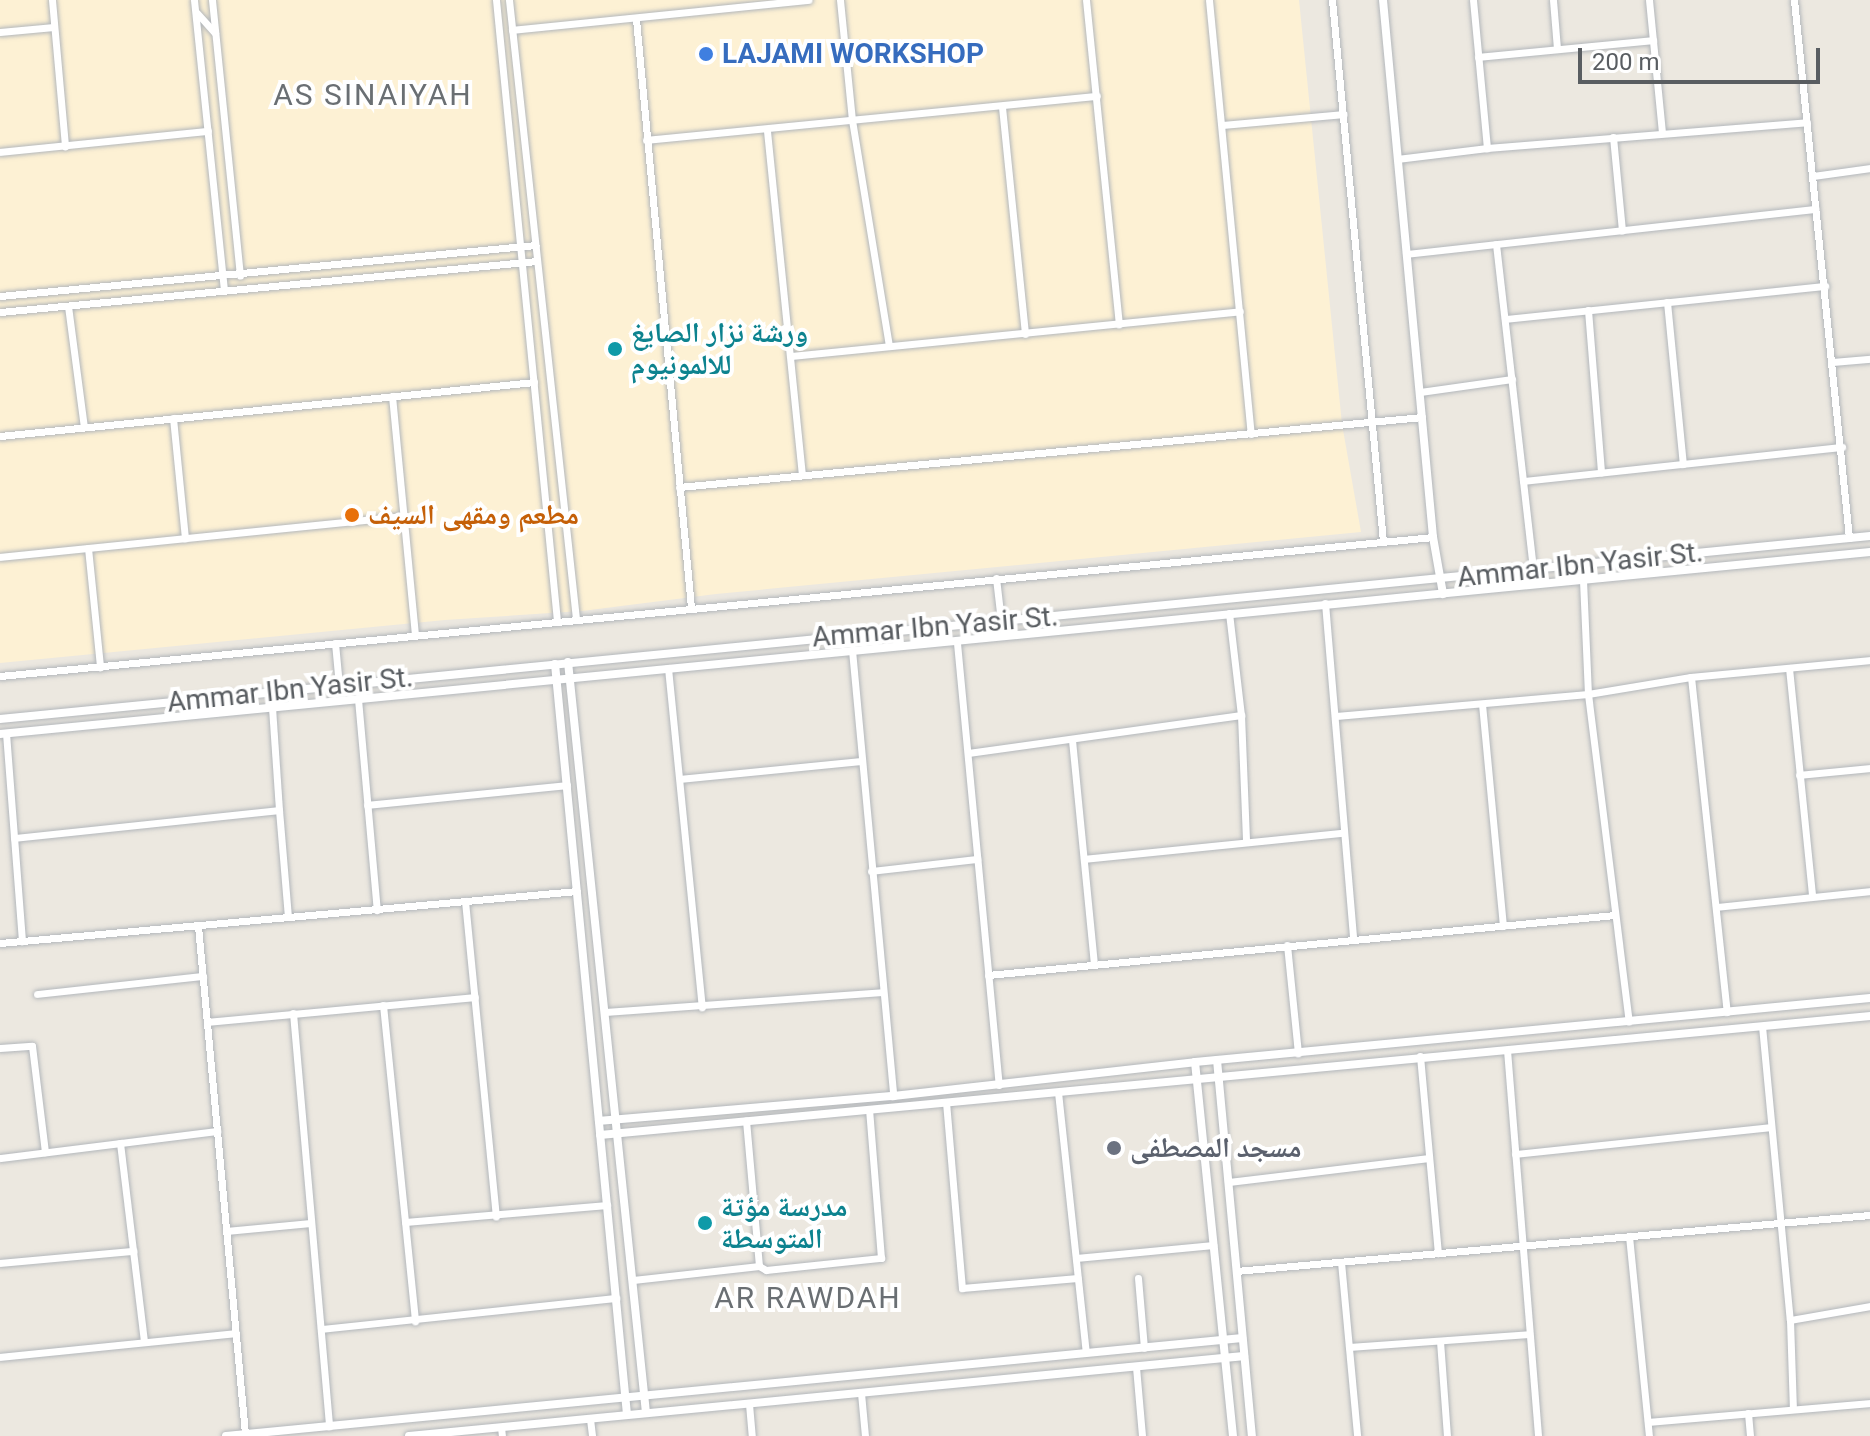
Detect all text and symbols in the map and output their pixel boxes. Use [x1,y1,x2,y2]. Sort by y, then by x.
scale bar [1582,32,1824,82]
place label: LAJAMI WORKSHOP [722,37,984,71]
marker: LAJAMI WORKSHOP [697,45,715,63]
text: 200 m [1592,48,1659,76]
district label: AS SINAIYAH [273,77,473,113]
place label: ورشة نزار الصايغ للالمونيوم [631,316,808,382]
marker: ورشة نزار الصايغ للالمونيوم [606,340,624,358]
place label: مطعم ومقهى السيف [368,498,579,532]
marker: مطعم ومقهى السيف [343,506,361,524]
street label: Ammar Ibn Yasir St. [1456,535,1704,595]
street label: Ammar Ibn Yasir St. [811,600,1059,654]
street label: Ammar Ibn Yasir St. [166,660,414,720]
place label: مسجد المصطفى [1130,1131,1302,1165]
marker: مسجد المصطفى [1105,1139,1123,1157]
place label: مدرسة مؤتة المتوسطة [721,1190,848,1256]
marker: مدرسة مؤتة المتوسطة [696,1214,714,1232]
district label: AR RAWDAH [714,1280,902,1316]

